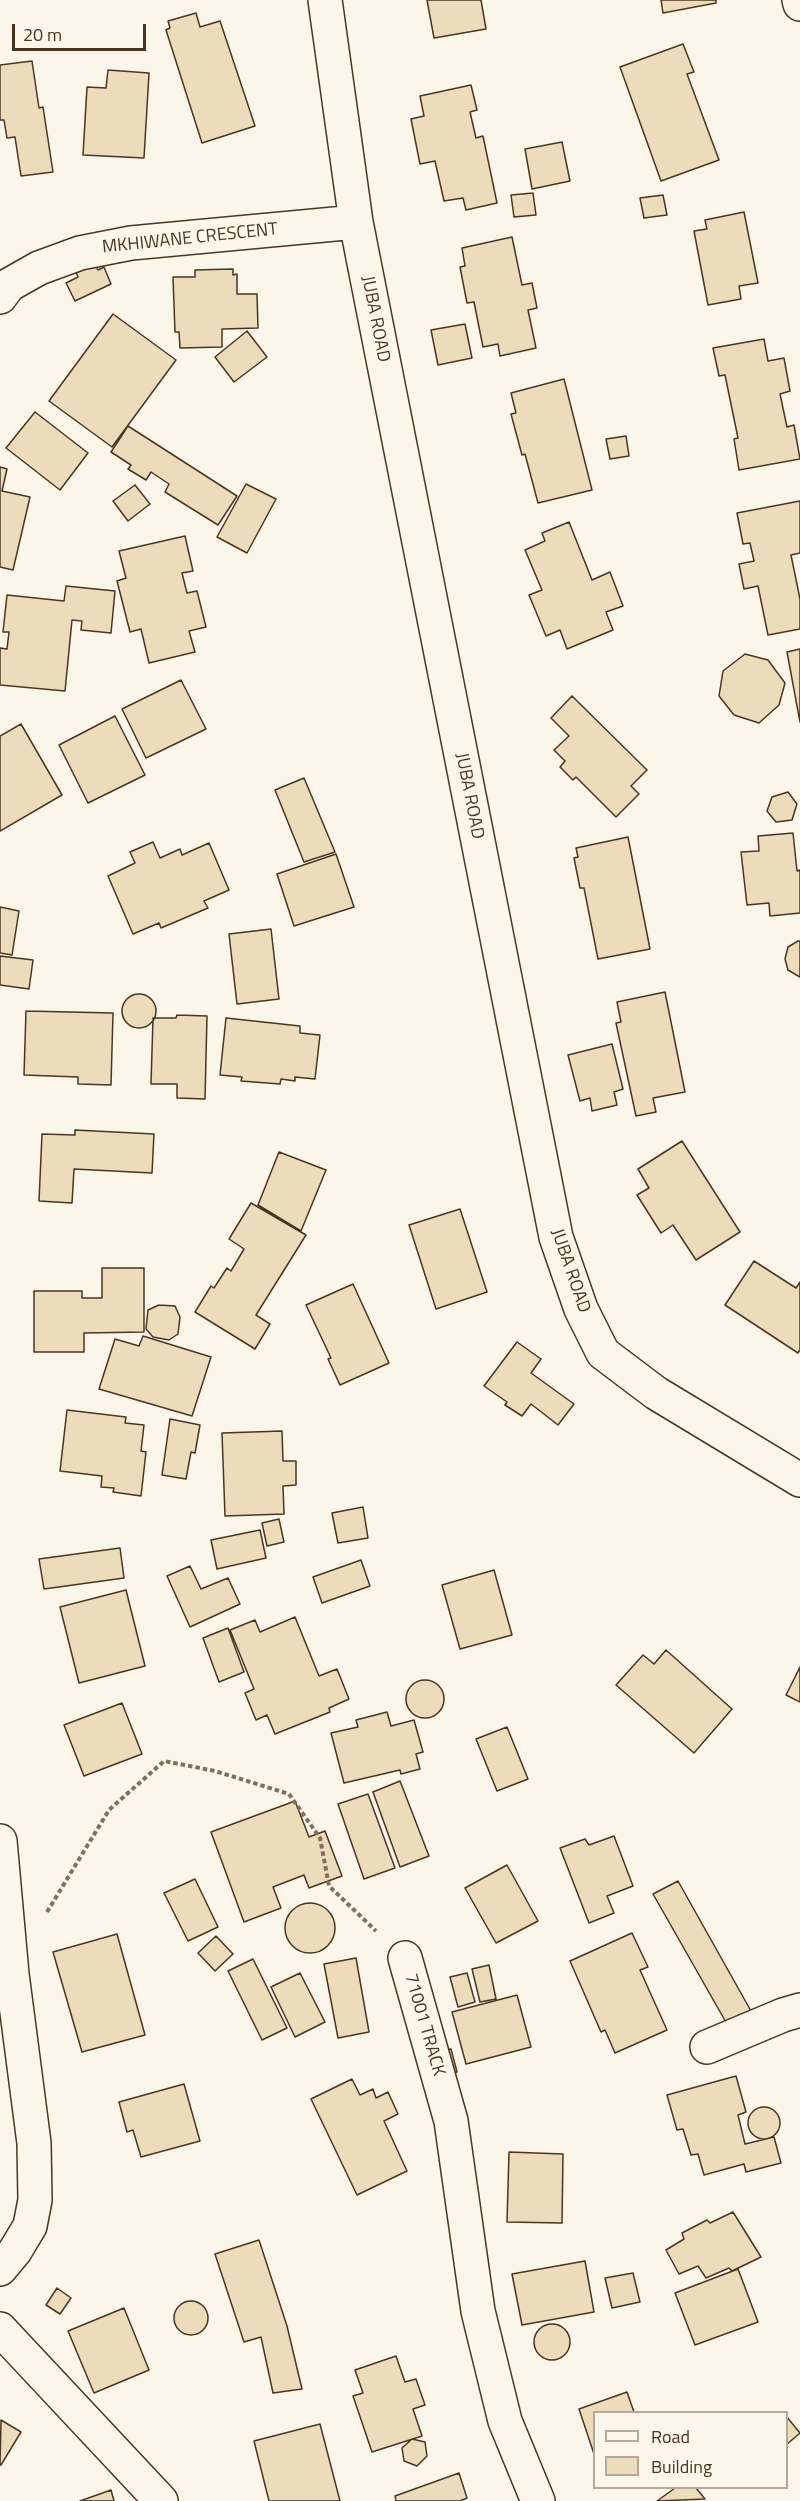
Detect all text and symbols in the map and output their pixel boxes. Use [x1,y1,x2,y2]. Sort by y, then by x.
scale bar [15,12,148,50]
text: 20 m [23,21,62,48]
street label: MKHIWANE CRESCENT [101,219,279,259]
street label: JUBA ROAD [356,274,394,364]
street label: JUBA ROAD [450,751,488,841]
street label: JUBA ROAD [546,1226,594,1316]
street label: 71001 TRACK [399,1971,449,2079]
legend [593,2411,788,2489]
text: Road [651,2423,690,2450]
text: Building [651,2453,712,2480]

